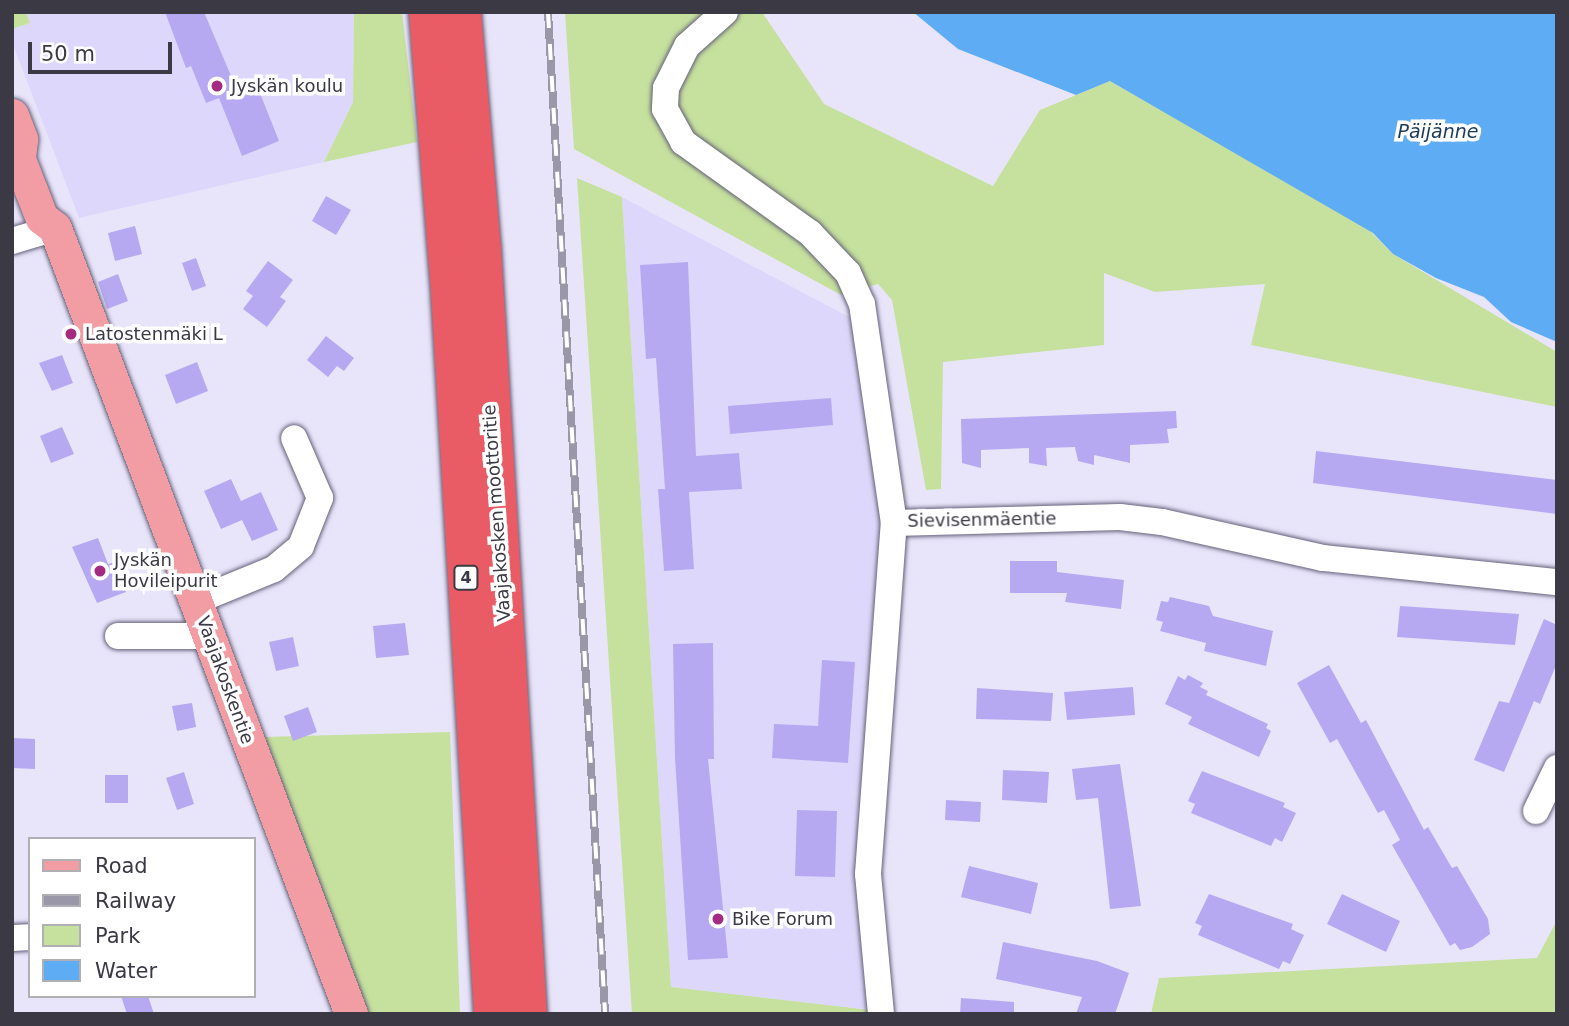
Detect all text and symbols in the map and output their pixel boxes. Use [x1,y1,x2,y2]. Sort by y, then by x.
scale bar [32,28,175,72]
text: 50 m [41,42,95,66]
place label: Jyskän koulu [231,75,343,97]
marker: Jyskän koulu [209,78,225,94]
water label: Päijänne [1397,121,1479,143]
place label: Latostenmäki L [85,323,223,345]
marker: Latostenmäki L [63,326,79,342]
street label: Vaajakosken moottoritie [479,404,515,622]
street label: Sievisenmäentie [907,508,1057,532]
place label: Jyskän Hovileipurit [114,550,218,592]
marker: Jyskän Hovileipurit [92,563,108,579]
road number: 4 [452,566,480,590]
street label: Vaajakoskentie [192,613,258,747]
legend [28,837,256,998]
text: Road [95,854,148,878]
text: Railway [95,889,176,913]
place label: Bike Forum [732,908,833,930]
marker: Bike Forum [710,911,726,927]
text: Park [95,924,140,948]
text: Water [95,959,157,983]

